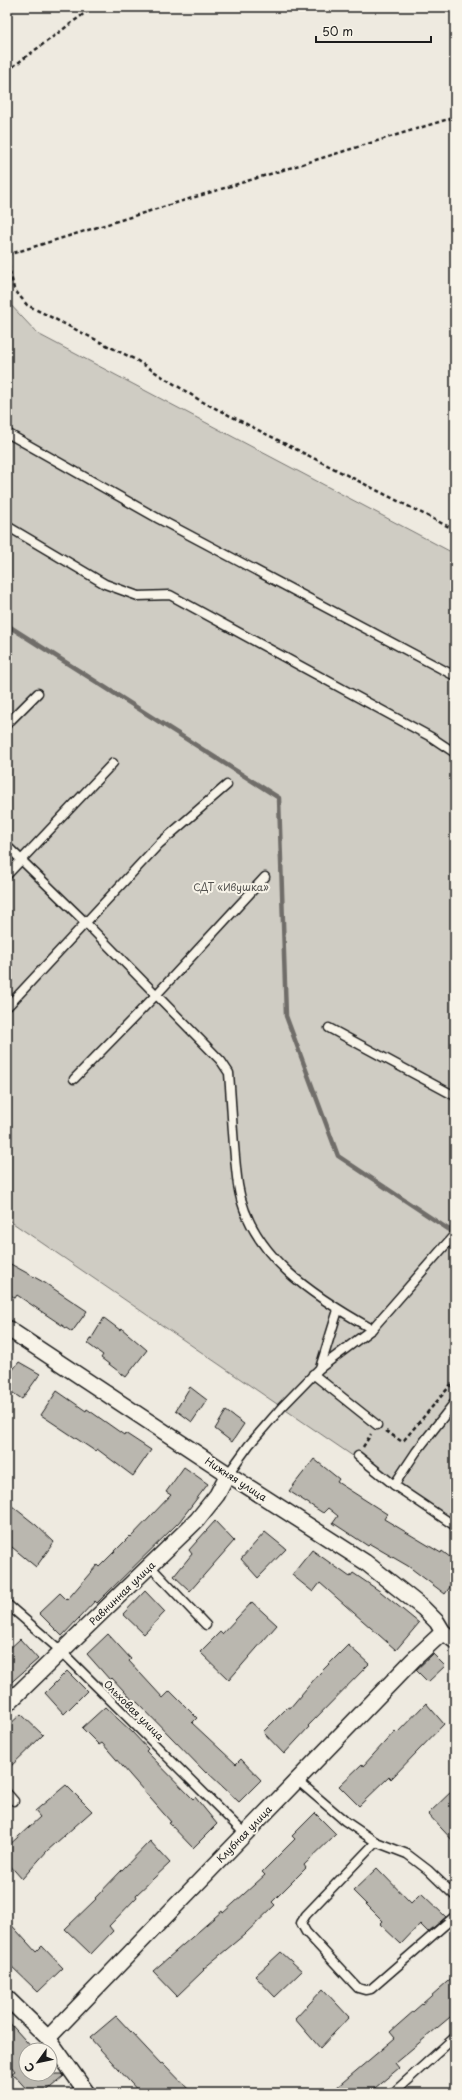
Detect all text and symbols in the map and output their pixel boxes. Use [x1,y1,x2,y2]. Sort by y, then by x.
scale bar [316,18,431,44]
text: 50 m [322,22,353,40]
park label: СДТ «Ивушка» [193,879,269,895]
street label: Нижняя улица [202,1453,271,1505]
street label: Равнинная улица [85,1557,159,1628]
street label: Ольховая улица [101,1676,168,1744]
street label: Клубная улица [212,1801,275,1866]
north arrow [18,2042,58,2082]
text: С [20,2060,39,2076]

